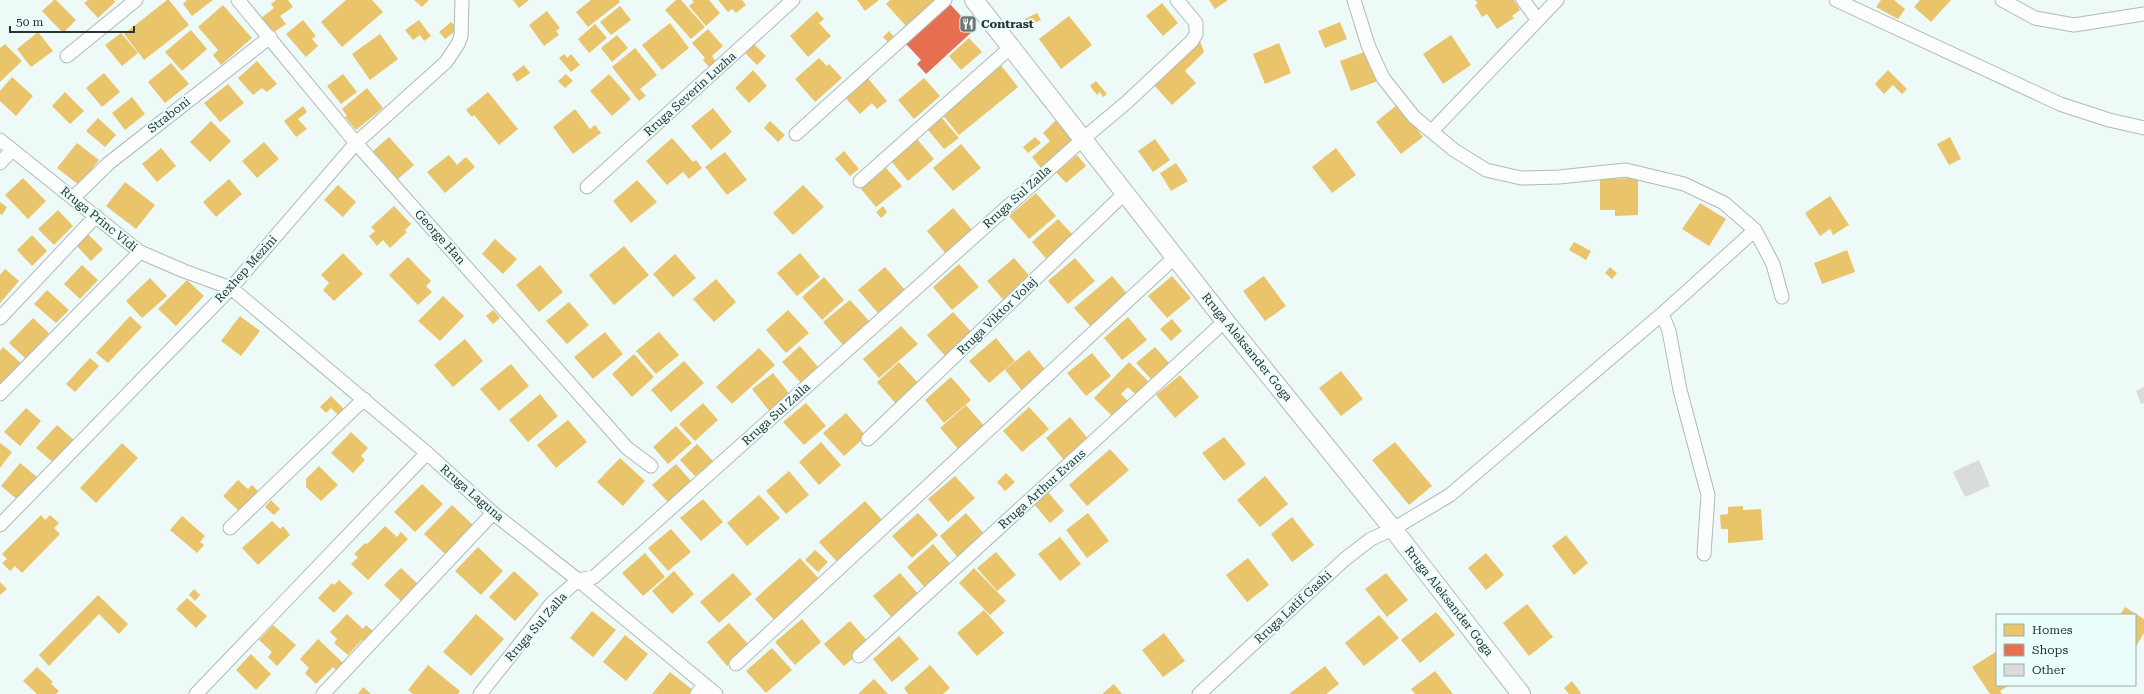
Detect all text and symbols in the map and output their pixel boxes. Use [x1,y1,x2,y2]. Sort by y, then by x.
scale bar [10,8,134,34]
restaurant icon: Contrast [958,14,978,34]
text: 50 m [16,15,43,29]
place label: Contrast [981,17,1034,31]
street label: Rruga Severin Luzha [641,49,739,139]
street label: Straboni [145,94,193,136]
street label: Rruga Sul Zalla [980,162,1054,231]
street label: Rruga Princ Vidi [58,184,140,254]
street label: George Han [412,207,468,267]
street label: Rexhep Mezini [212,232,280,306]
street label: Rruga Viktor Volaj [954,274,1040,358]
street label: Rruga Aleksander Goga [1199,290,1295,404]
street label: Rruga Sul Zalla [739,379,813,448]
street label: Rruga Arthur Evans [996,446,1089,532]
street label: Rruga Laguna [437,462,507,525]
street label: Rruga Aleksander Goga [1402,543,1496,659]
street label: Rruga Latif Gashi [1252,568,1335,646]
street label: Rruga Sul Zalla [502,589,570,664]
legend [1996,614,2136,686]
text: Homes [2032,623,2073,637]
text: Shops [2032,643,2068,657]
text: Other [2032,663,2065,677]

